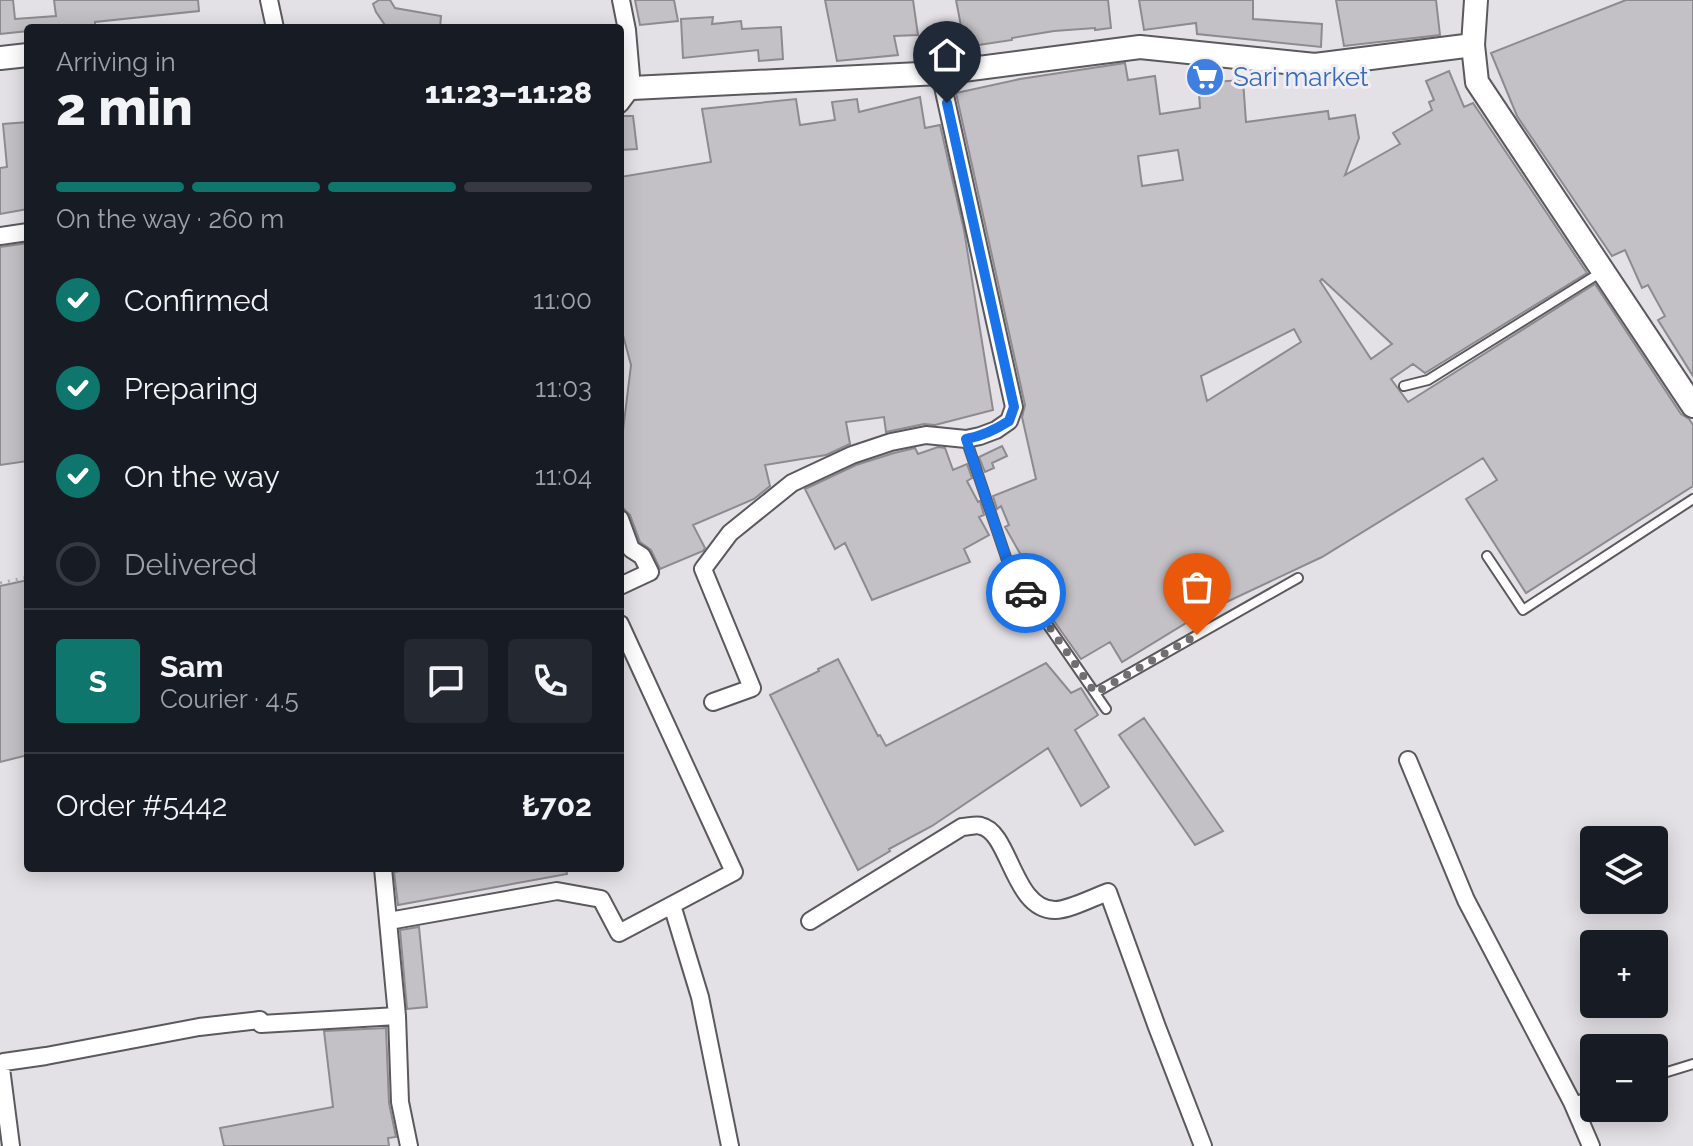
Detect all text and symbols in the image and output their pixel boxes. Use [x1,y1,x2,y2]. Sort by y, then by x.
pin [913,21,981,103]
icon: home [925,33,969,77]
text: Arriving in [56,47,176,77]
supermarket icon: Sari market [1184,56,1226,98]
place label: Sari market [1233,62,1369,92]
text: 11:23–11:28 [425,75,592,110]
text: 2 min [56,76,193,137]
text: On the way · 260 m [56,204,284,234]
icon: check [56,278,100,322]
text: Confirmed [124,283,269,318]
text: 11:00 [533,285,592,315]
icon: check [56,366,100,410]
text: Preparing [124,371,258,406]
text: 11:03 [535,373,592,403]
icon: check [56,454,100,498]
text: On the way [124,459,280,494]
text: 11:04 [535,461,592,491]
text: Delivered [124,547,257,582]
courier [986,553,1066,633]
pin [1163,553,1231,635]
icon: bag [1175,565,1219,609]
icon: car [1004,571,1048,615]
button: chat [404,639,488,723]
button: phone [508,639,592,723]
text: Sam [160,649,223,684]
text: S [89,664,107,699]
text: Courier · 4.5 [160,684,299,714]
text: Order #5442 [56,788,227,823]
text: ₺702 [522,788,592,823]
map controls [1580,826,1668,1122]
button: layers [1580,826,1668,914]
button: + [1580,930,1668,1018]
button: − [1580,1034,1668,1122]

